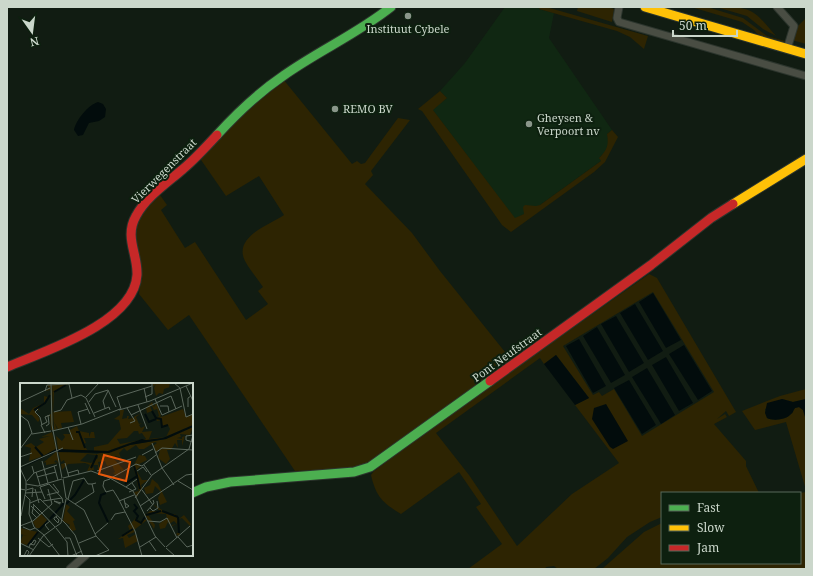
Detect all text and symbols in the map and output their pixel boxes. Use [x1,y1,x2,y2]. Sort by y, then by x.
marker: Instituut Cybele [403,11,413,21]
north arrow [12,12,52,52]
scale bar [673,12,737,38]
text: 50 m [679,17,707,34]
place label: Instituut Cybele [367,21,450,36]
text: N [28,34,41,51]
place label: REMO BV [343,101,393,116]
marker: REMO BV [330,104,340,114]
place label: Gheysen & Verpoort nv [537,110,600,138]
marker: Gheysen & Verpoort nv [524,119,534,129]
street label: Vierwegenstraat [128,135,200,206]
street label: Pont Neufstraat [469,324,544,385]
inset map [20,383,193,556]
legend [661,492,801,564]
text: Fast [697,499,720,516]
text: Slow [697,519,725,536]
text: Jam [696,539,719,556]

